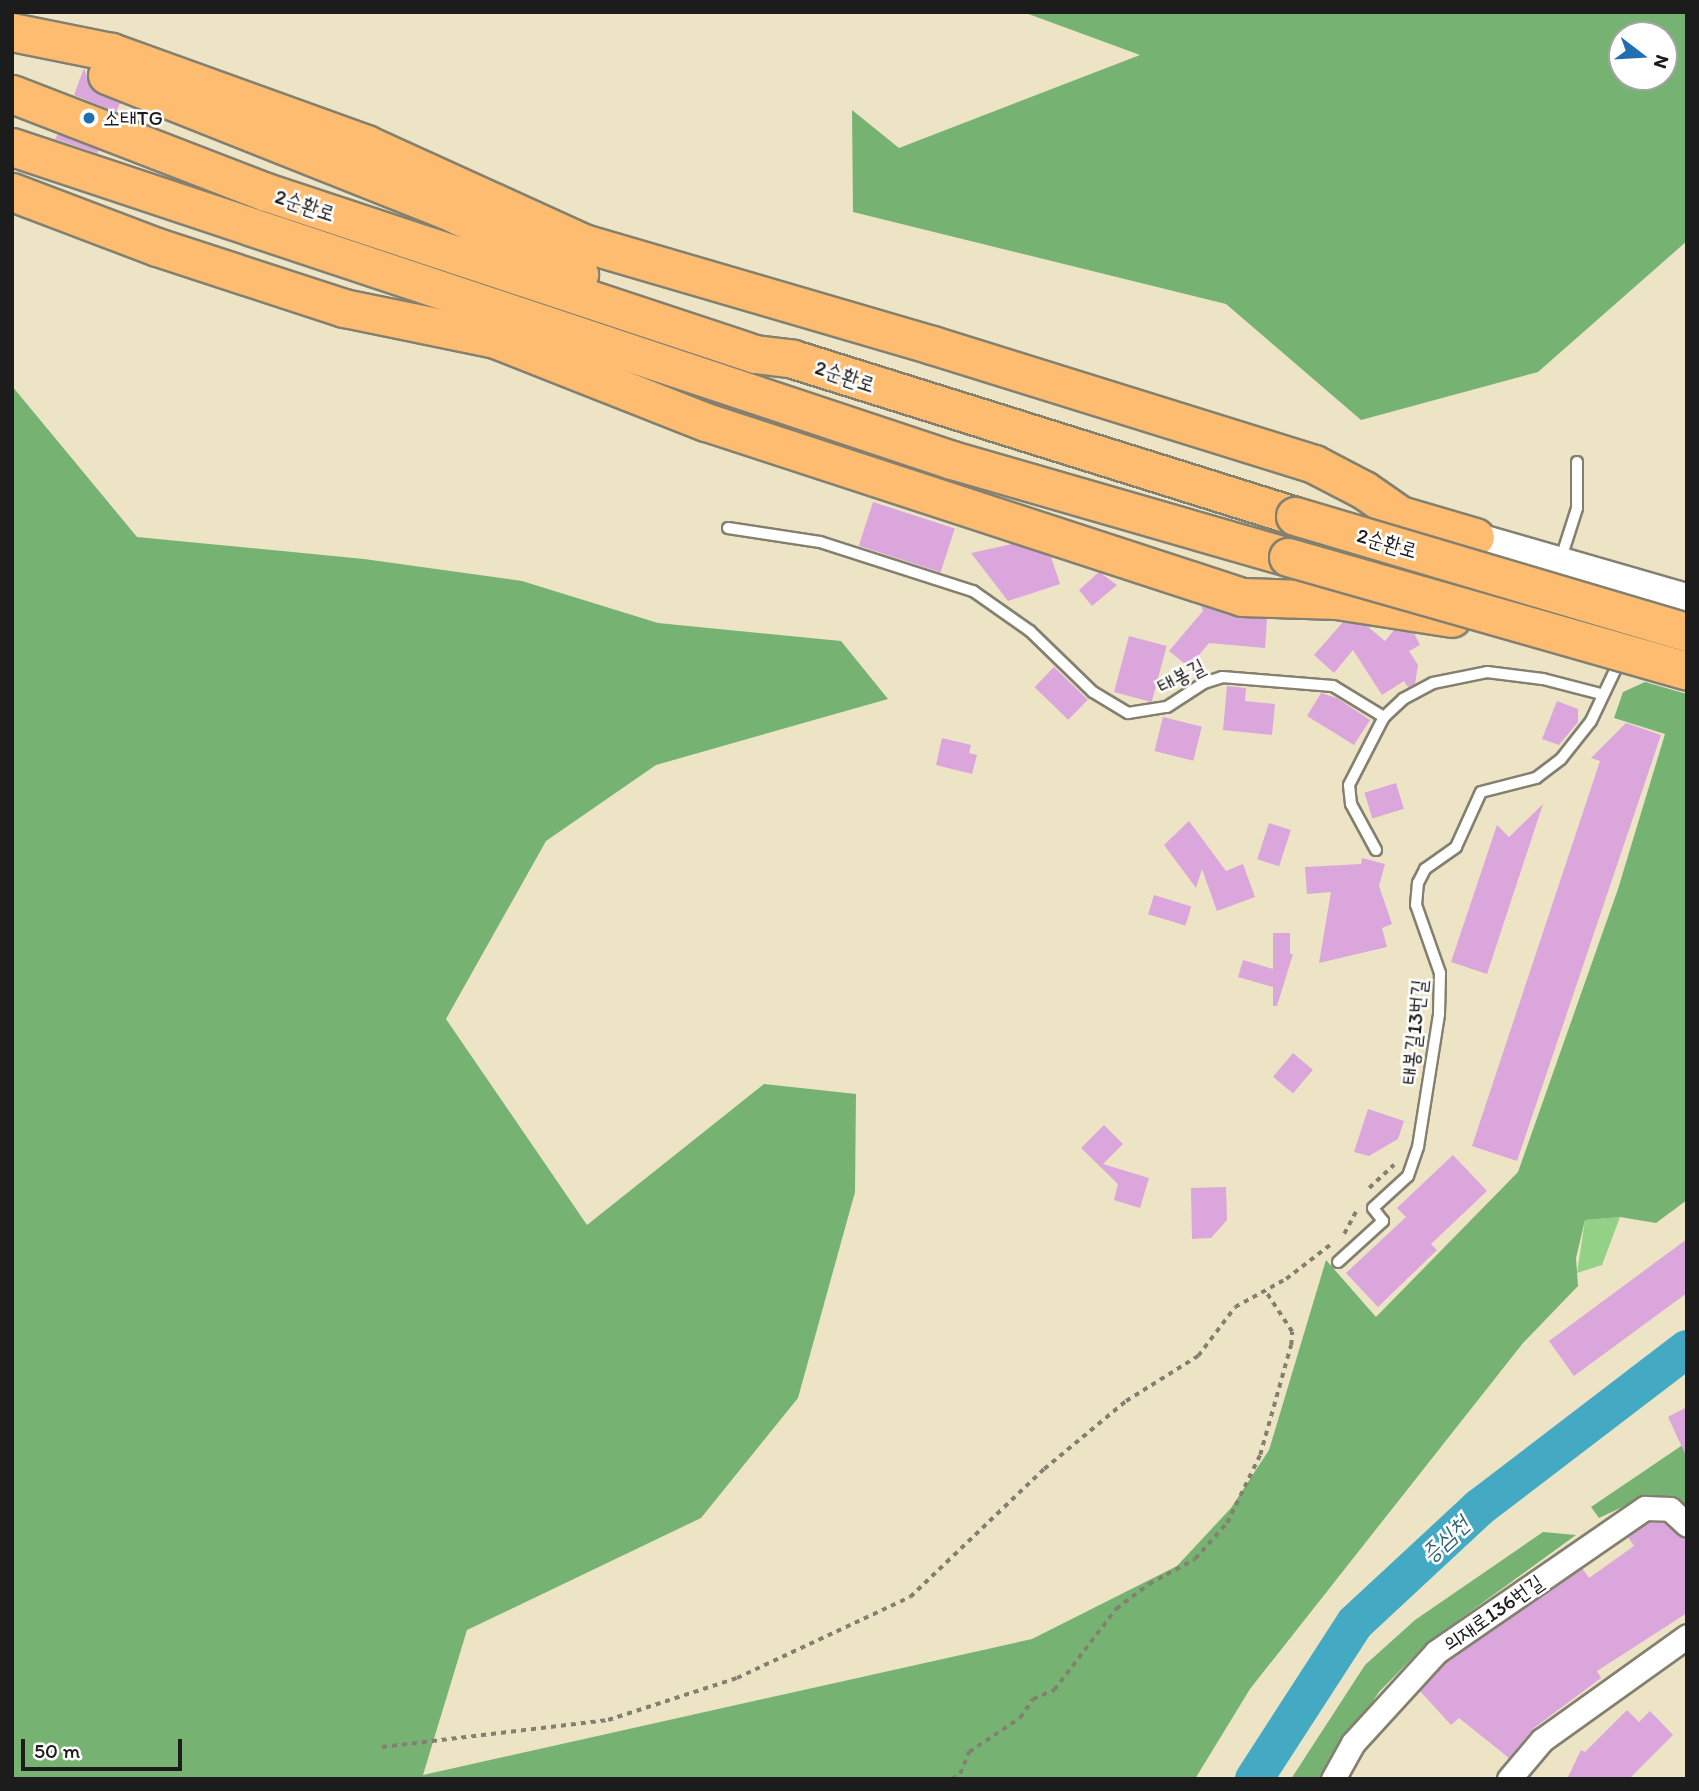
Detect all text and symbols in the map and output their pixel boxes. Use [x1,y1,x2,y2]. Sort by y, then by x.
north arrow [1608,21,1678,91]
text: N [1649,52,1675,71]
place label: 소태TG [103,105,163,131]
marker: 소태TG [81,110,97,126]
street label: 2순환로 [272,183,338,227]
street label: 2순환로 [812,354,878,398]
street label: 2순환로 [1354,522,1420,564]
street label: 태봉길 [1153,653,1209,699]
street label: 태봉길13번길 [1396,978,1432,1086]
water label: 증심천 [1415,1510,1475,1568]
street label: 의재로136번길 [1438,1569,1548,1657]
scale bar [24,1724,186,1768]
text: 50 m [34,1738,80,1763]

